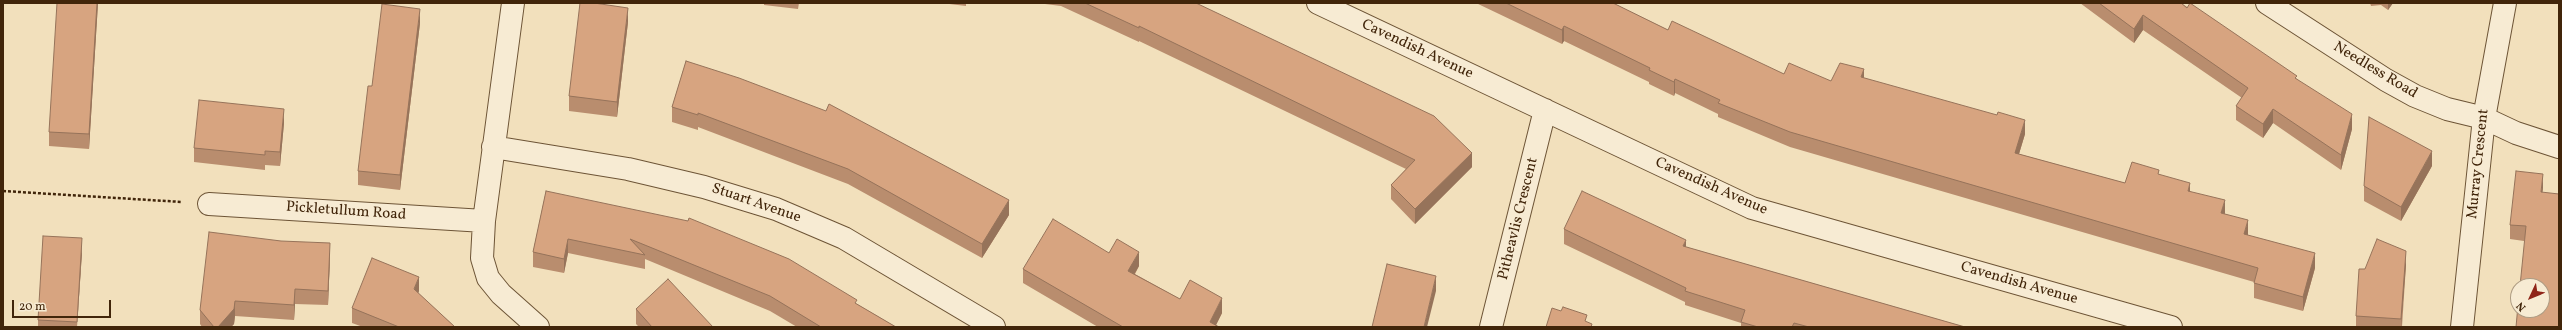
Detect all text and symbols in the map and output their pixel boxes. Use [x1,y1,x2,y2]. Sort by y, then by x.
street label: Cavendish Avenue [1358,16,1476,84]
street label: Needless Road [2330,39,2420,103]
street label: Murray Crescent [2464,108,2494,220]
street label: Cavendish Avenue [1652,154,1770,220]
street label: Pitheavlis Crescent [1495,156,1543,282]
street label: Stuart Avenue [709,180,803,228]
street label: Pickletullum Road [285,199,407,225]
street label: Cavendish Avenue [1958,259,2080,309]
north arrow [2510,278,2550,318]
scale bar [14,292,113,318]
text: N [2514,298,2530,314]
text: 20 m [19,299,46,315]

